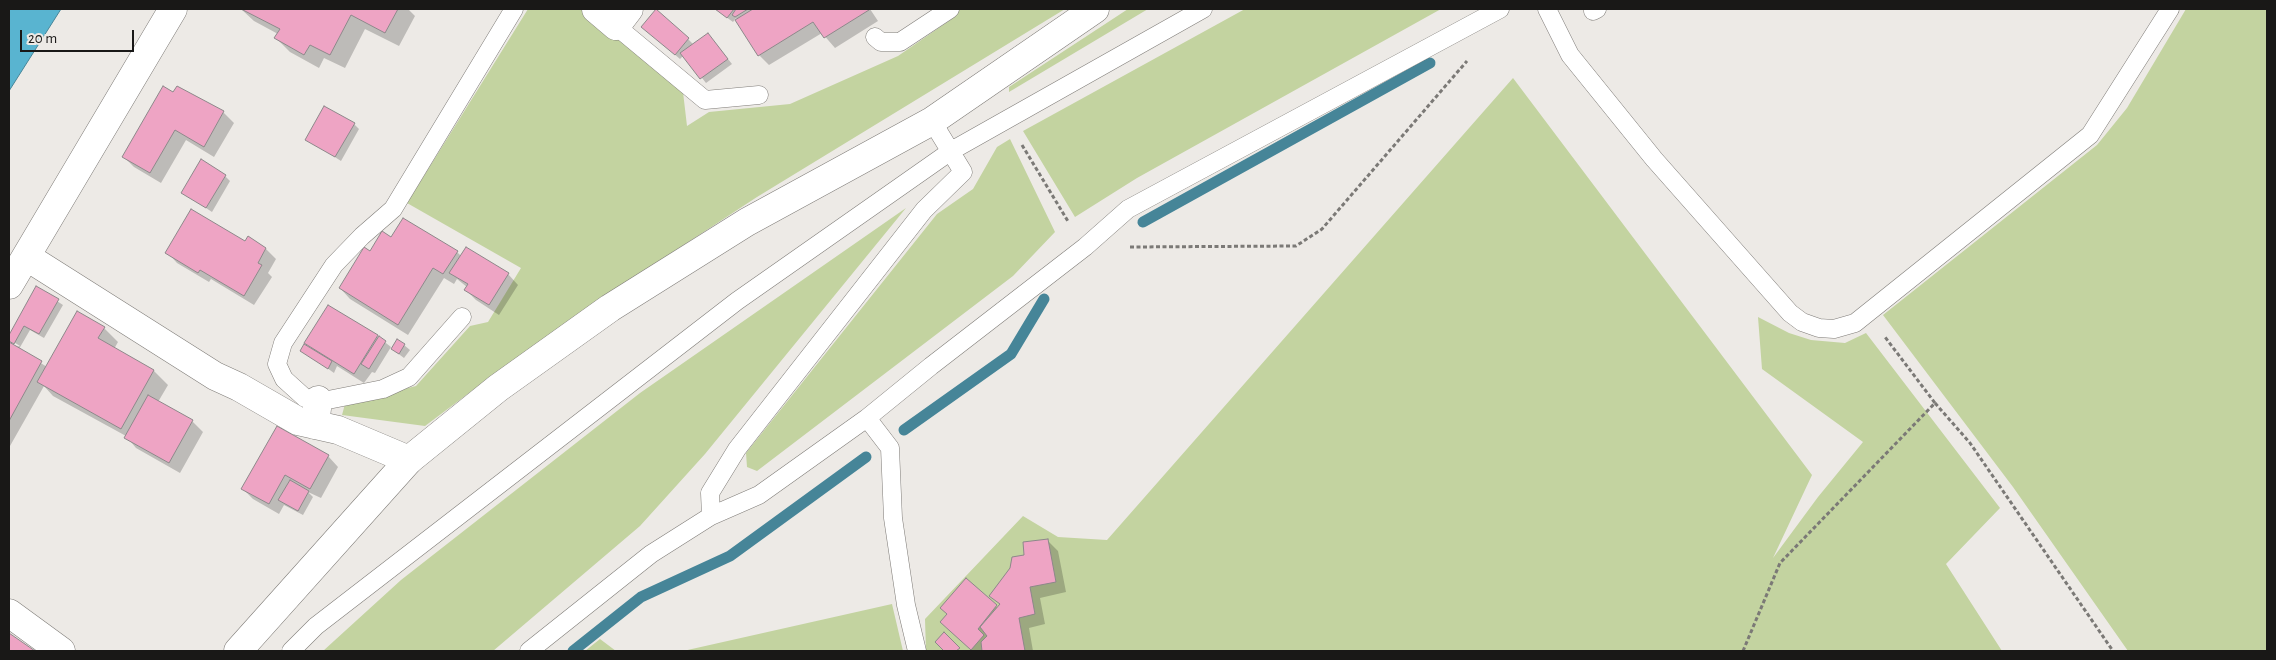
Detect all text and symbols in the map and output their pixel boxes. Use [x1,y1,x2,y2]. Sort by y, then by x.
scale bar [22,20,136,52]
text: 20 m [28,31,57,46]

